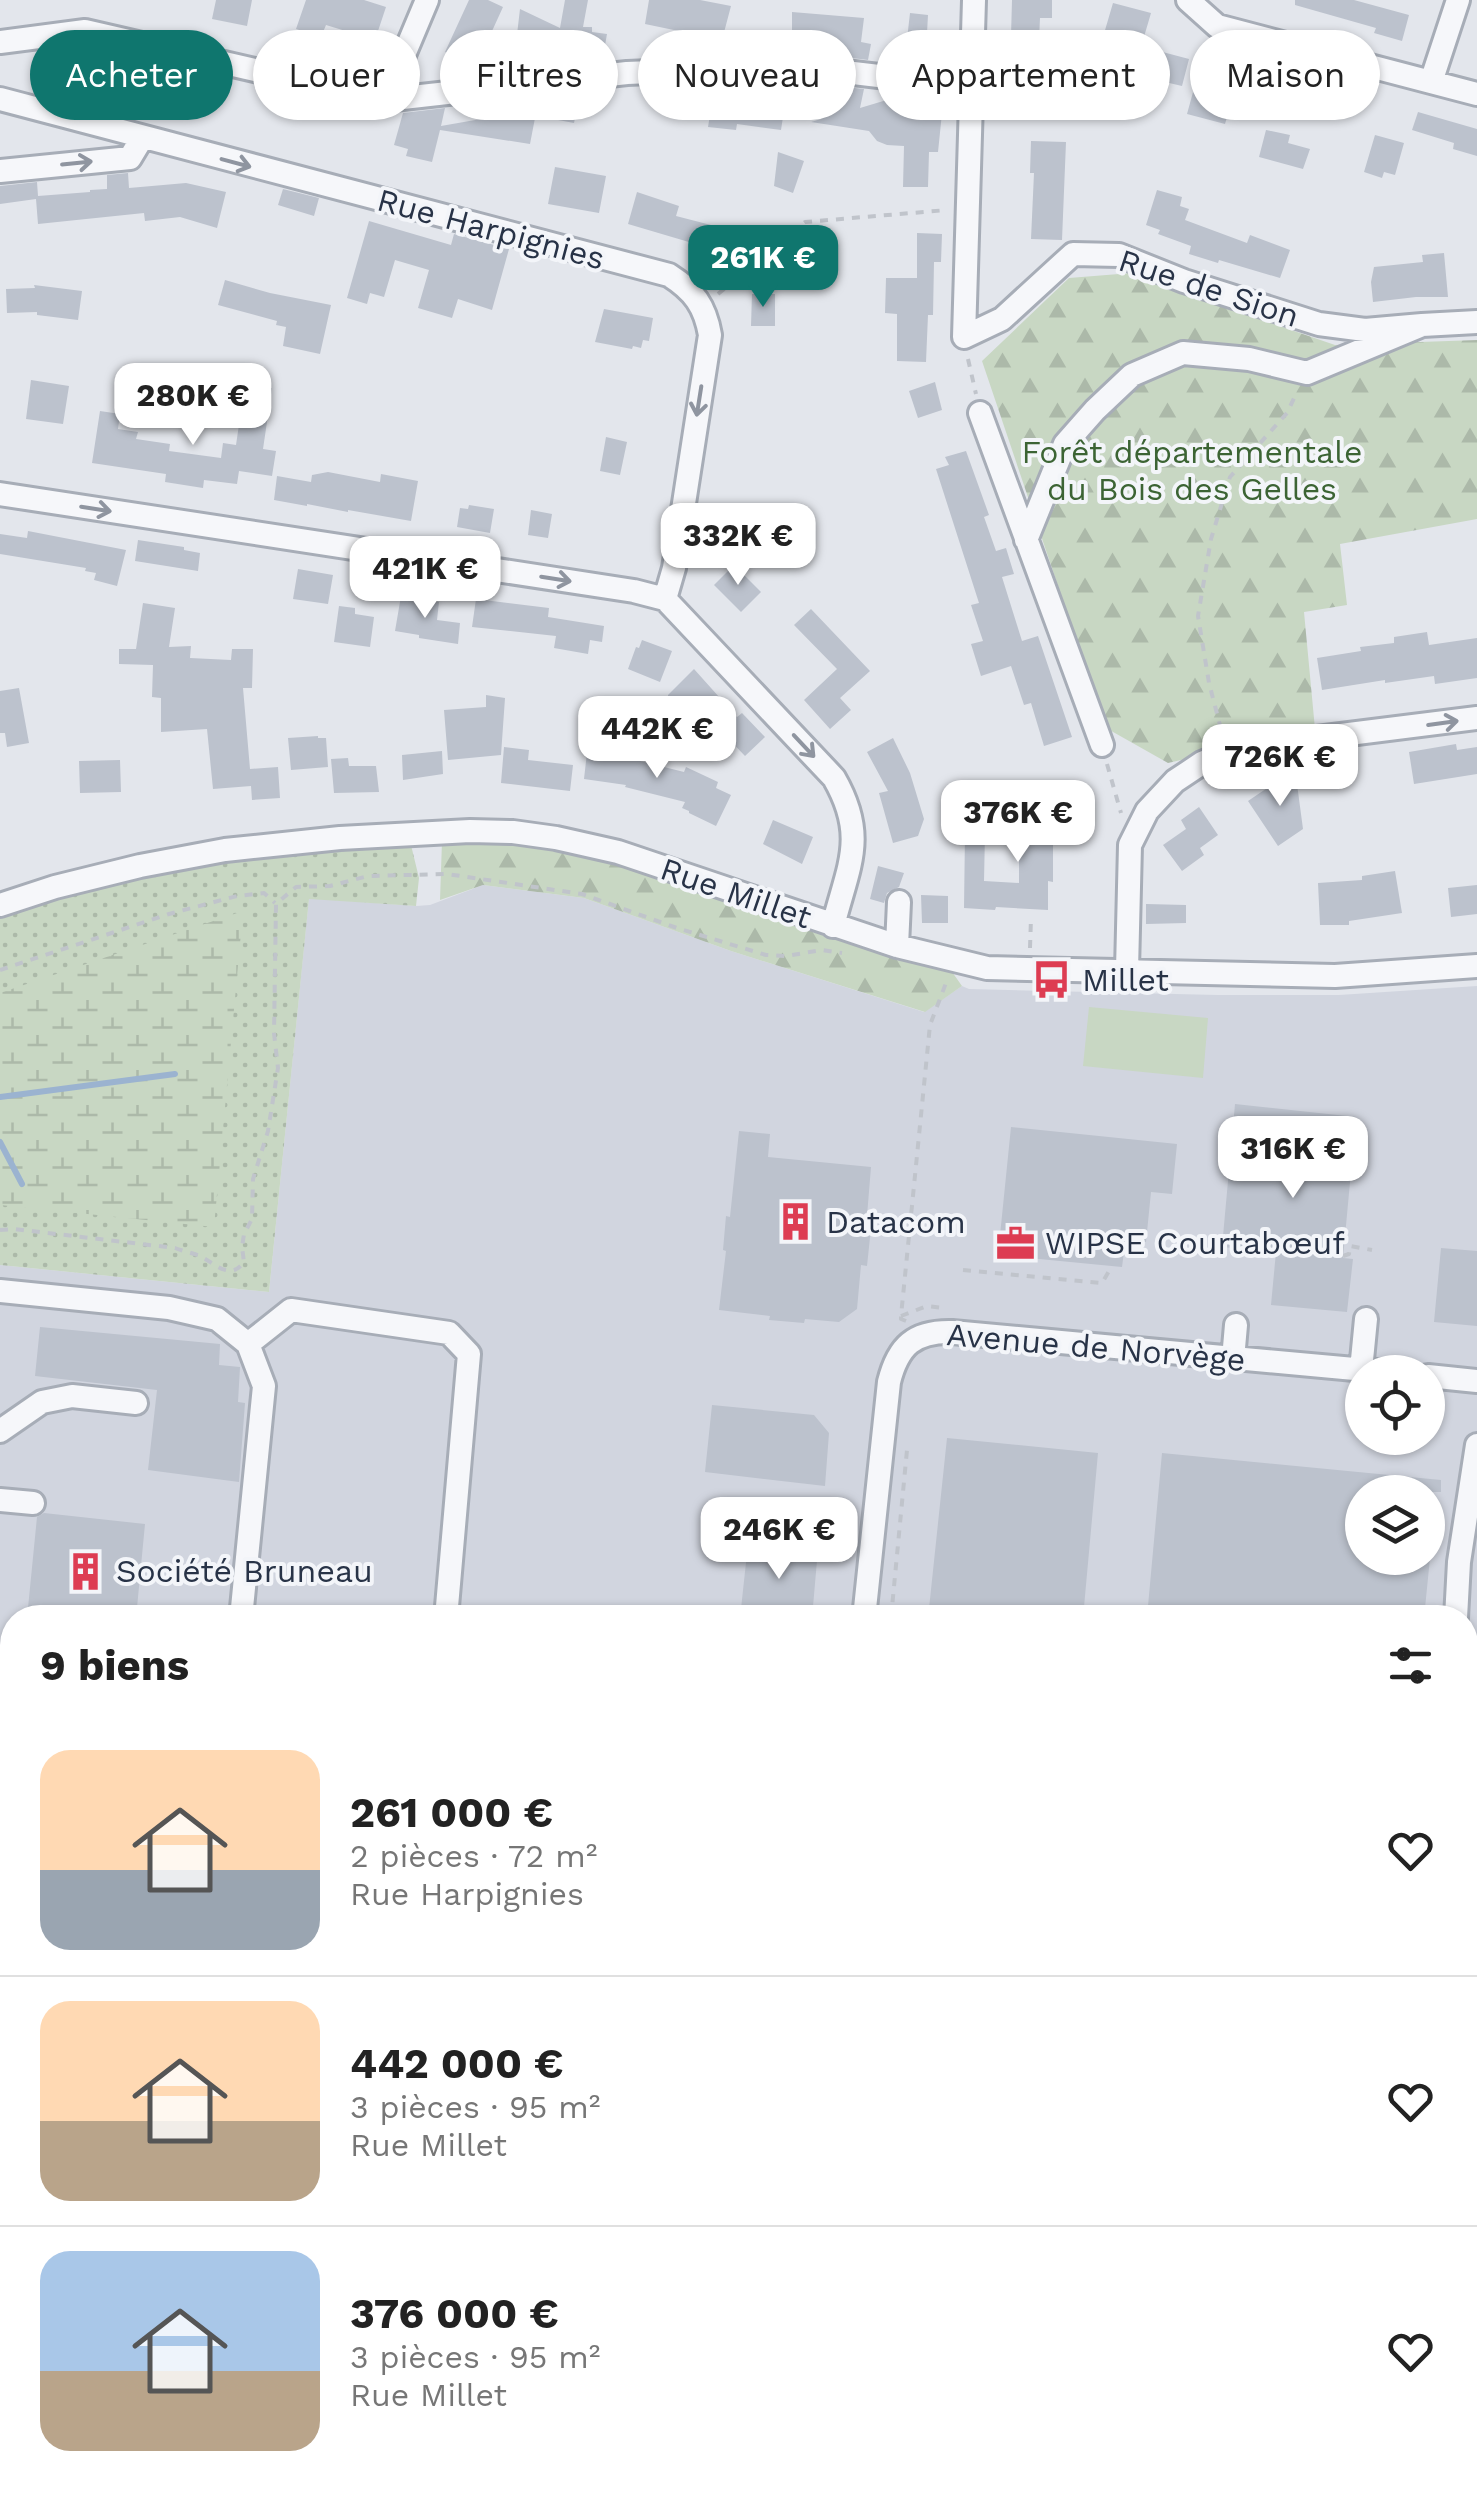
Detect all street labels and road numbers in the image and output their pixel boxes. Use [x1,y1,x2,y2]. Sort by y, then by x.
street label: Rue Harpignies [373,180,609,278]
street label: Rue de Sion [1114,241,1304,335]
street label: Rue Millet [656,849,816,937]
street label: Avenue de Norvège [945,1315,1247,1379]

